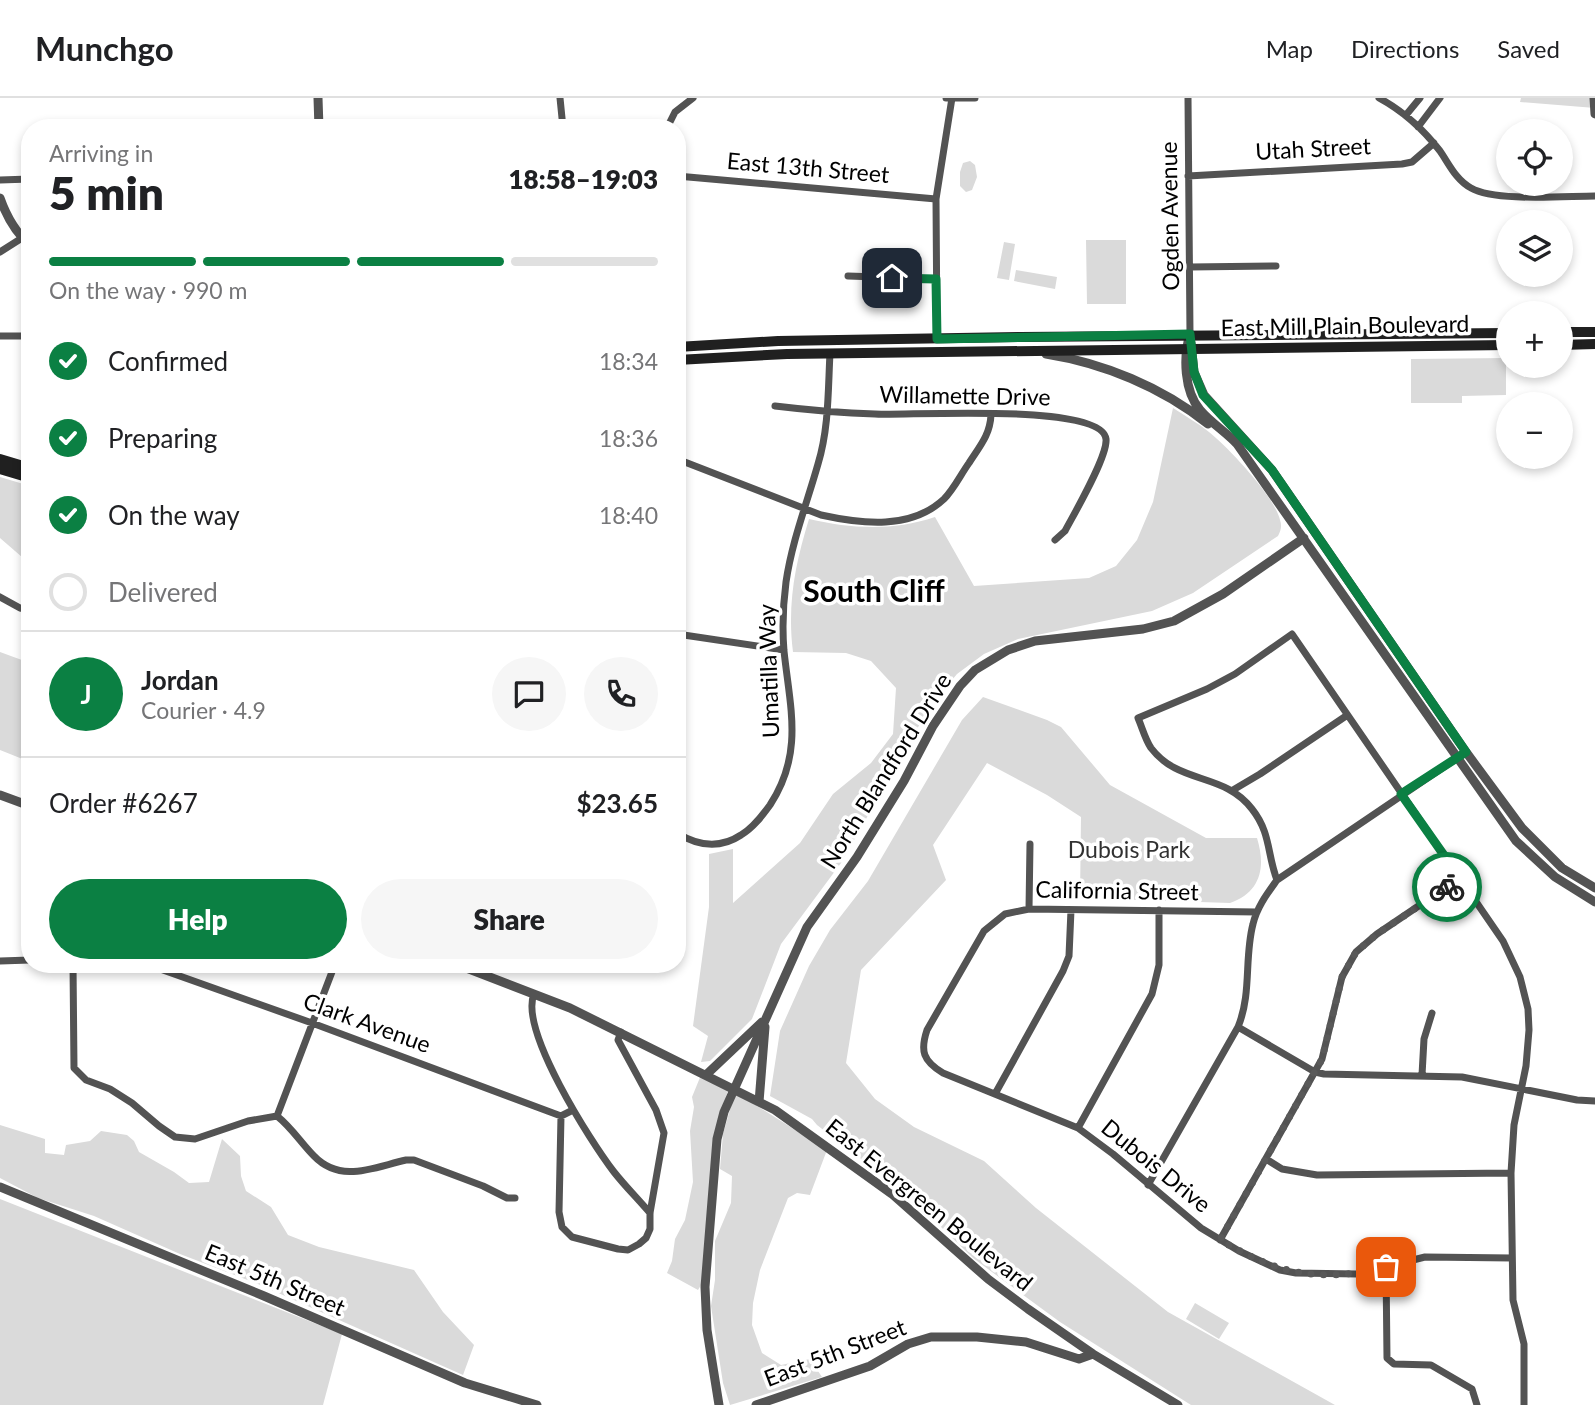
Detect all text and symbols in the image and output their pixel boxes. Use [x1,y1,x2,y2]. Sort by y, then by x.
text: Munchgo [35,28,174,68]
text: Map [1266,34,1313,63]
text: Directions [1351,34,1459,63]
text: Saved [1497,34,1560,63]
map controls [1496,119,1573,469]
button: locate [1496,119,1573,196]
street label: Utah Street [1254,131,1372,165]
text: Arriving in [49,139,153,167]
street label: Ogden Avenue [1154,141,1184,291]
street label: East 13th Street [726,146,891,188]
text: 18:58–19:03 [508,163,658,195]
text: 5 min [49,165,164,220]
button: layers [1496,210,1573,287]
pin [862,248,922,308]
icon: home [873,259,911,297]
text: On the way · 990 m [49,276,248,304]
button: + [1496,301,1573,378]
street label: East Mill Plain Boulevard [1220,309,1470,341]
icon: check [49,342,87,380]
text: Confirmed [108,345,228,377]
text: 18:34 [599,347,658,375]
street label: Willamette Drive [879,380,1051,410]
button: − [1496,392,1573,469]
icon: check [49,419,87,457]
text: Preparing [108,422,217,454]
text: 18:36 [599,424,658,452]
icon: check [49,496,87,534]
text: On the way [108,499,240,531]
text: 18:40 [599,501,658,529]
district label: South Cliff [803,572,945,608]
text: Delivered [108,576,218,608]
street label: Umatilla Way [752,603,784,739]
button: chat [492,657,566,731]
button: phone [584,657,658,731]
text: Jordan [141,664,219,696]
street label: North Blandford Drive [814,668,957,873]
text: J [80,678,92,710]
text: Courier · 4.9 [141,696,266,724]
text: Order #6267 [49,787,198,819]
text: $23.65 [576,787,658,819]
park label: Dubois Park [1068,835,1190,863]
courier [1412,852,1482,922]
icon: bike [1428,868,1466,906]
street label: California Street [1035,875,1200,905]
button: Help [49,879,347,959]
button: Share [361,879,658,959]
street label: Clark Avenue [300,986,435,1058]
street label: East Evergreen Boulevard [821,1112,1039,1296]
street label: Dubois Drive [1096,1113,1217,1218]
street label: East 5th Street [201,1237,350,1321]
pin [1356,1237,1416,1297]
icon: bag [1367,1248,1405,1286]
street label: East 5th Street [760,1312,910,1392]

